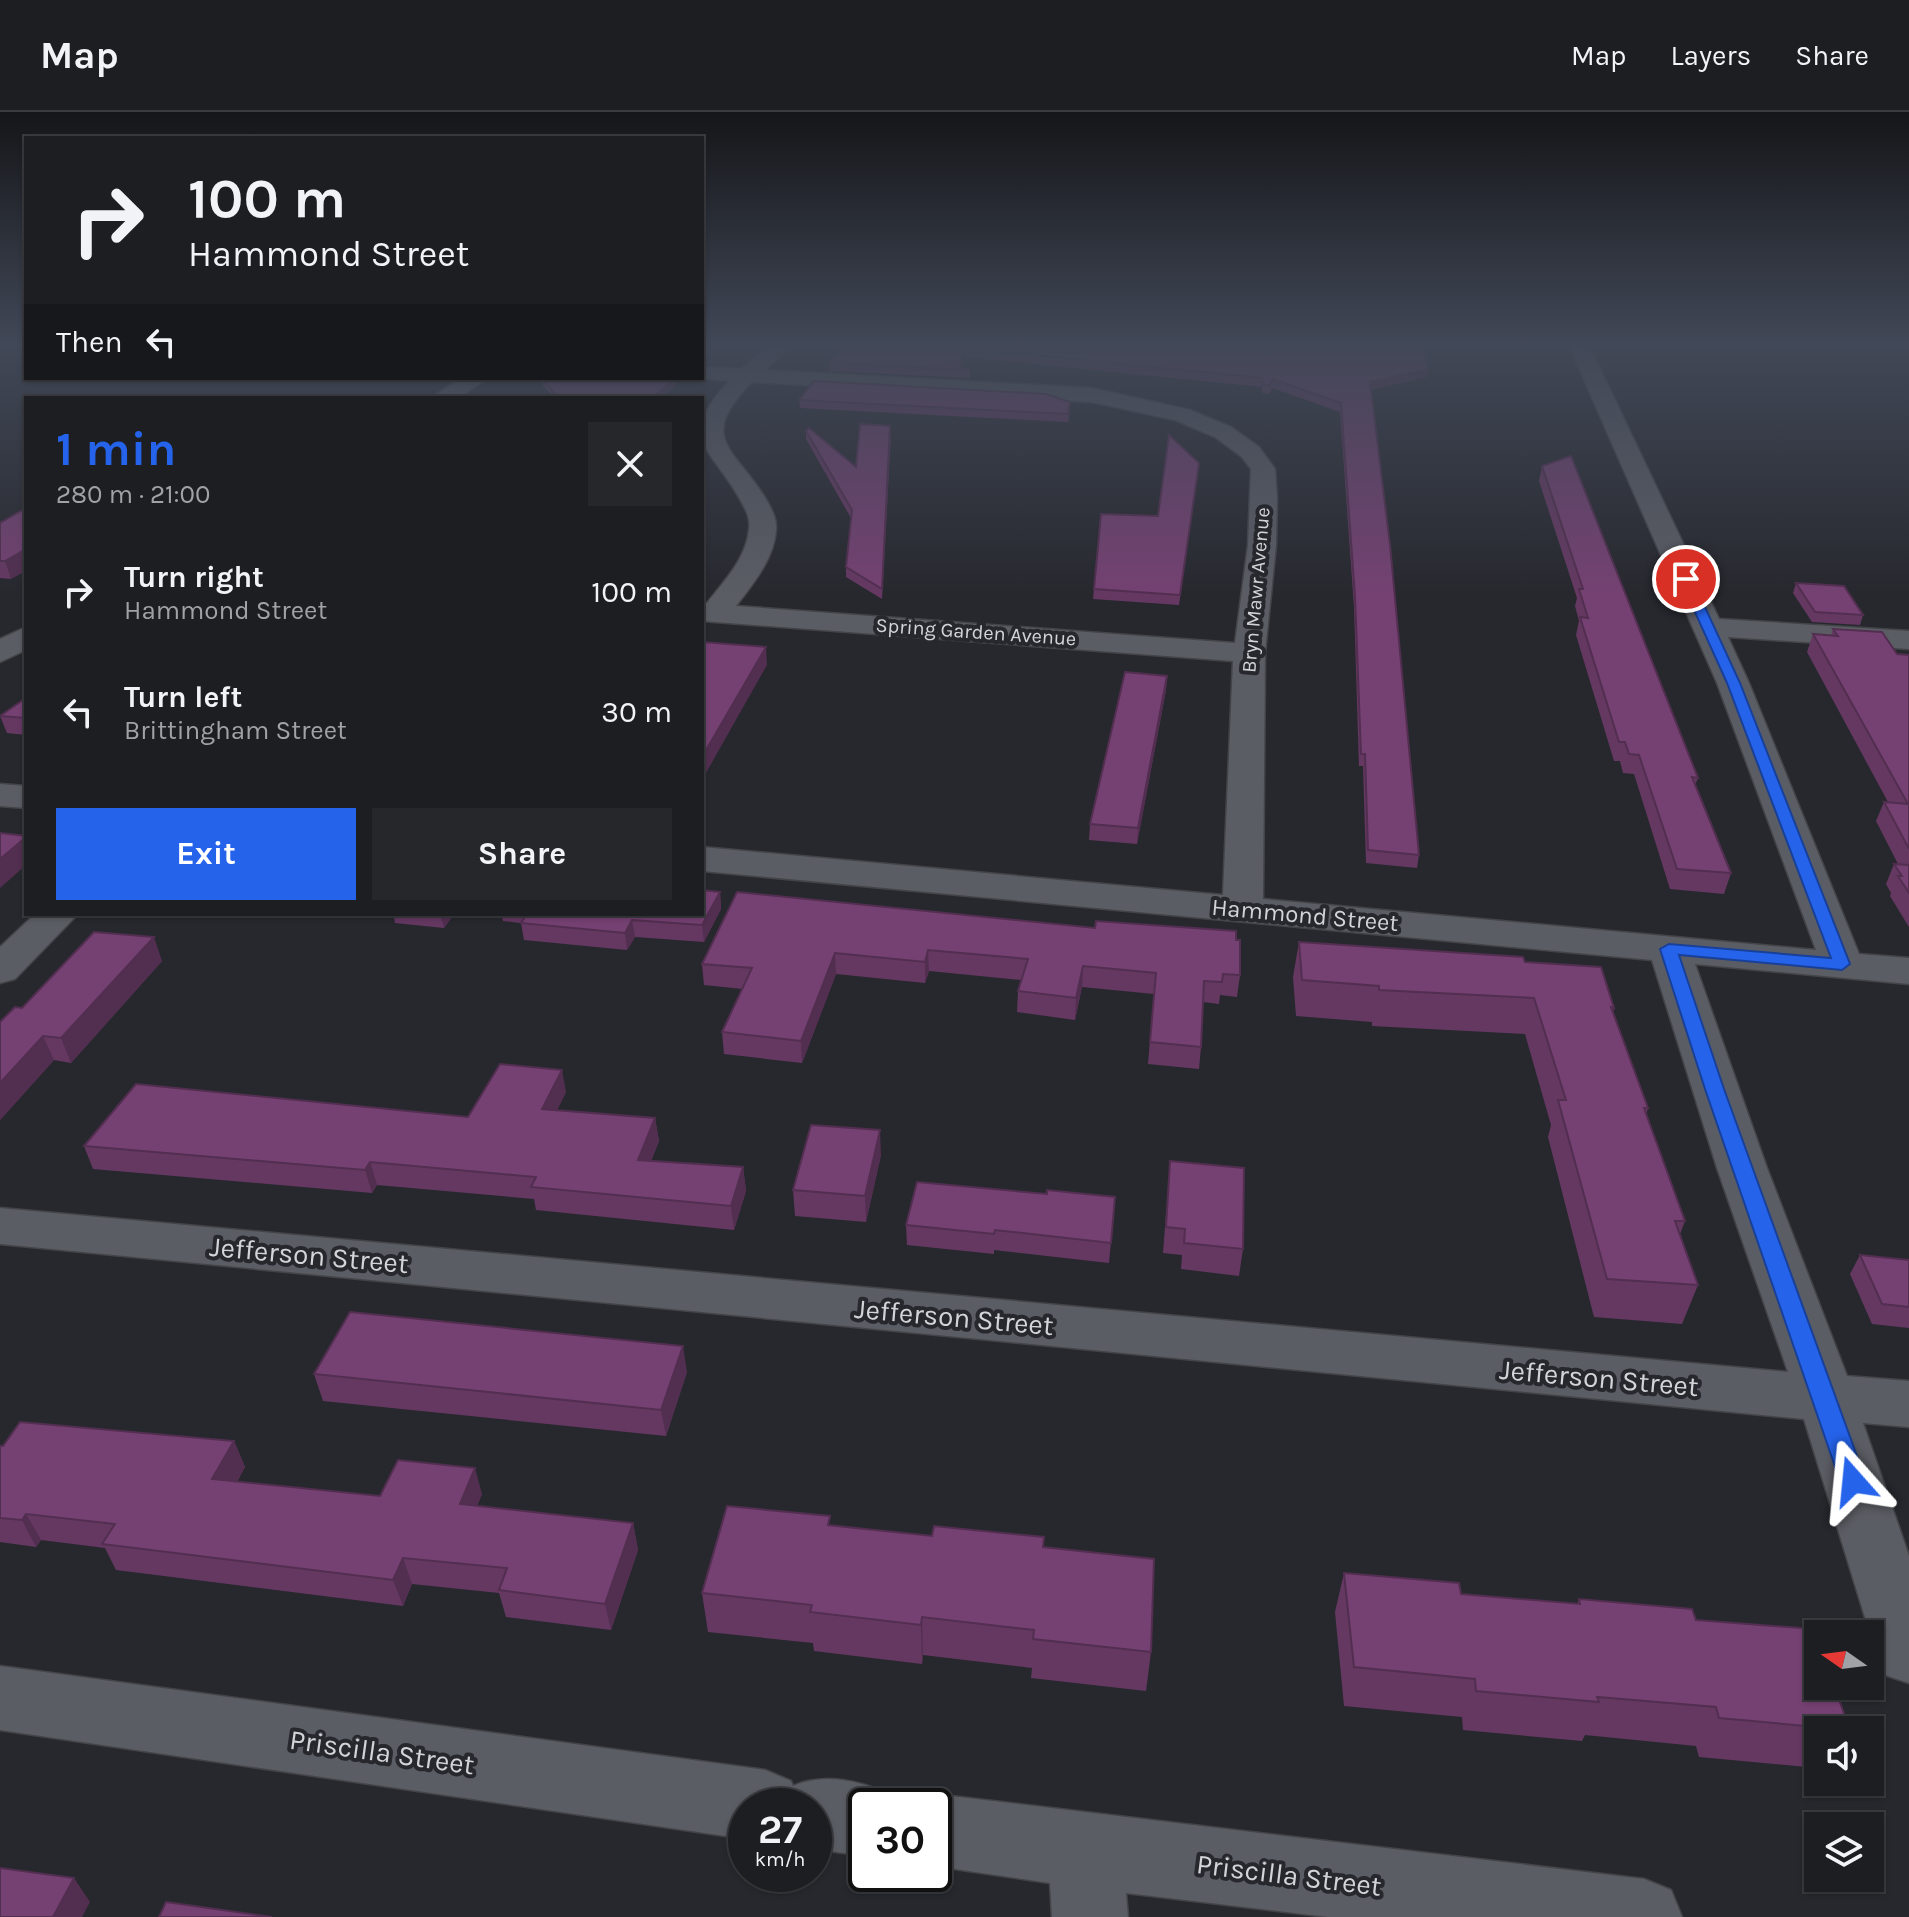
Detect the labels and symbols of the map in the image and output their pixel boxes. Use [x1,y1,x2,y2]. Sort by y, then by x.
street label: Bryn Mawr Avenue [1237,506,1275,674]
pin [1652,545,1720,613]
street label: Spring Garden Avenue [875,614,1077,650]
street label: Hammond Street [1210,893,1400,937]
street label: Jefferson Street [208,1230,410,1280]
street label: Jefferson Street [853,1292,1055,1342]
street label: Jefferson Street [1498,1353,1700,1403]
position arrow [1811,1439,1895,1523]
north arrow [1804,1620,1884,1700]
street label: Priscilla Street [288,1723,476,1781]
speed limit sign: 30 [848,1788,952,1892]
street label: Priscilla Street [1195,1847,1383,1903]

